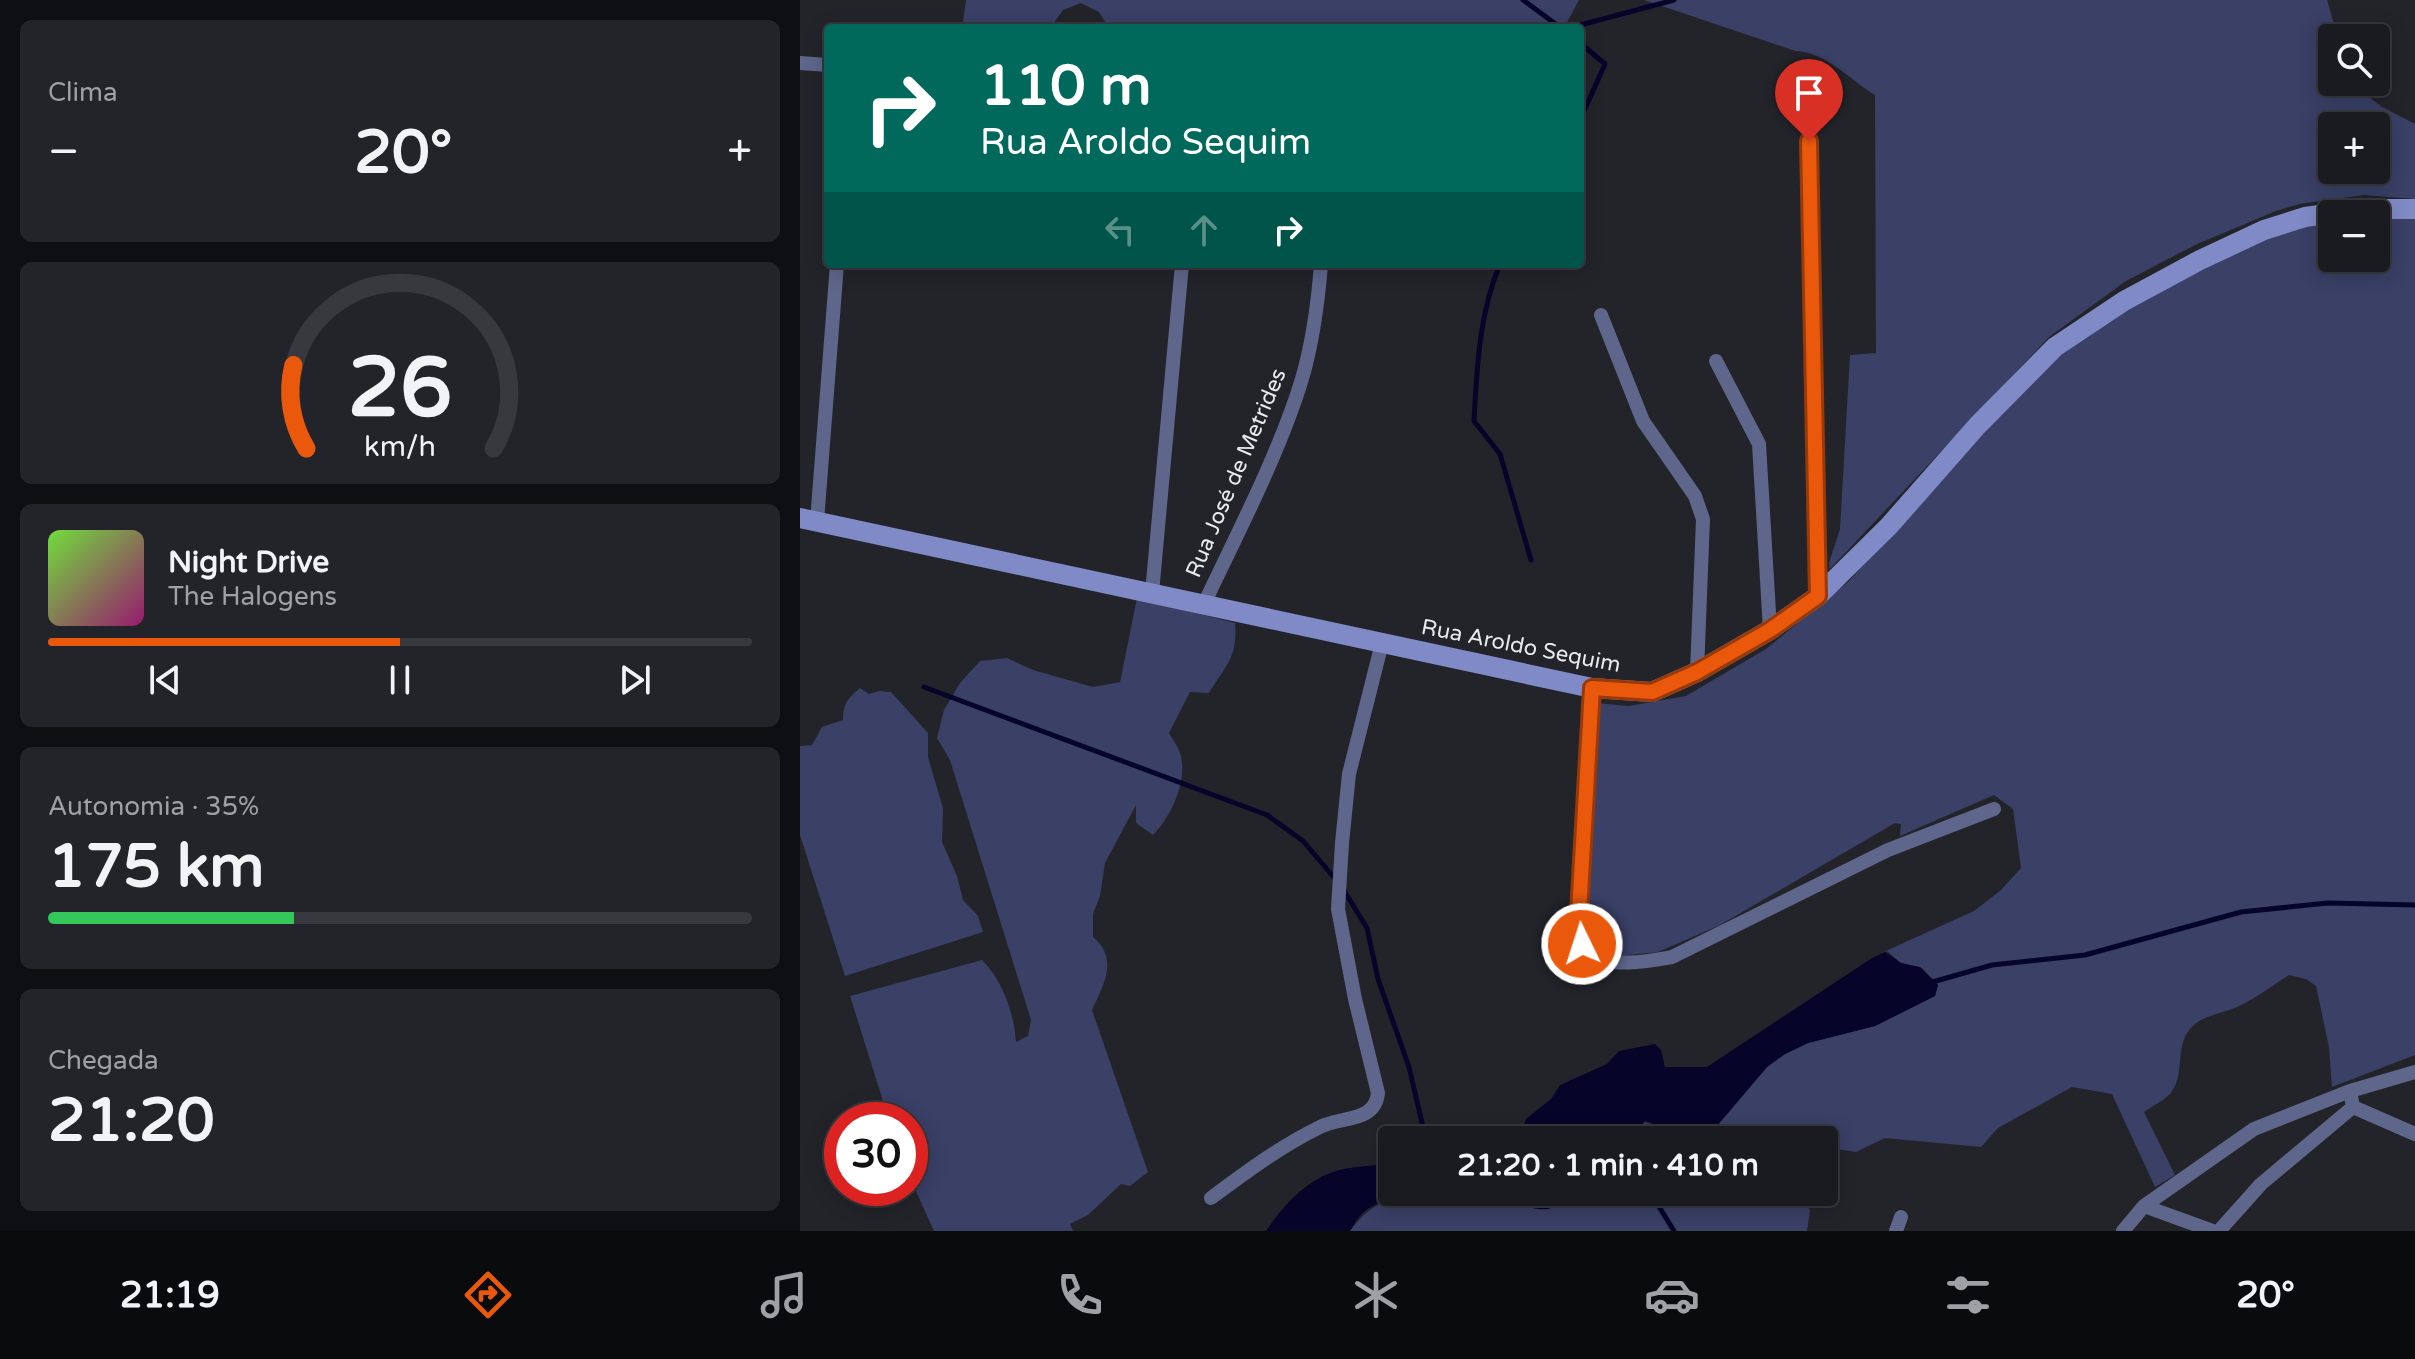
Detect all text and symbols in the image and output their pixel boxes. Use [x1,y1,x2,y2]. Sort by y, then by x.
map controls [2318,24,2390,272]
button: search [2318,24,2390,96]
text: 110 m [980,53,1151,120]
icon: right [848,56,952,160]
pin [1775,59,1843,141]
icon: arrive [1787,71,1831,115]
text: Clima [48,77,118,108]
button: + [2318,112,2390,184]
text: 20° [354,117,452,189]
text: Rua Aroldo Sequim [980,121,1311,164]
text: − [48,126,79,179]
text: + [727,126,752,179]
button: − [2318,200,2390,272]
icon: left [1098,208,1142,252]
icon: ahead [1182,208,1226,252]
icon: right [1266,208,1310,252]
text: 26 [348,339,452,439]
street label: Rua José de Metrides [1180,365,1292,581]
text: km/h [364,430,436,464]
text: Night Drive [168,544,329,581]
text: The Halogens [168,581,337,612]
street label: Rua Aroldo Sequim [1419,614,1623,678]
icon: previous [143,658,187,702]
icon: pause [378,658,422,702]
icon: next [613,658,657,702]
text: Autonomia · 35% [48,791,259,822]
text: 175 km [48,831,264,903]
position arrow [1540,902,1624,986]
text: Chegada [48,1045,159,1076]
text: 21:20 [48,1085,214,1157]
speed limit sign: 30 [824,1102,928,1206]
text: 21:20 · 1 min · 410 m [1457,1147,1759,1184]
icon: directions [460,1267,516,1323]
icon: music [756,1267,812,1323]
icon: phone [1052,1267,1108,1323]
icon: climate [1348,1267,1404,1323]
icon: car [1644,1267,1700,1323]
icon: filters [1940,1267,1996,1323]
text: 21:19 [120,1274,220,1317]
text: 20° [2236,1274,2295,1317]

